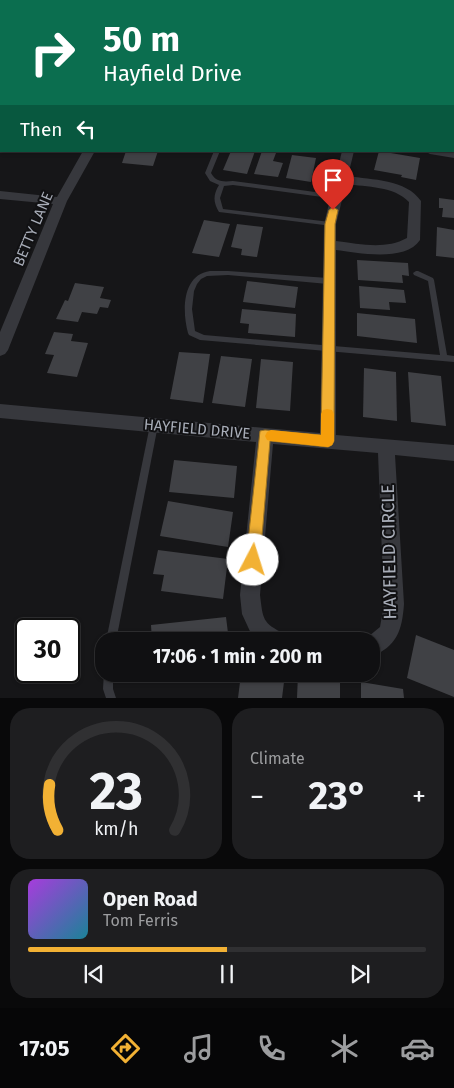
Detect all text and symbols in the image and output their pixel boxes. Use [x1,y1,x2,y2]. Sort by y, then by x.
text: 50 m [103,18,180,60]
icon: right [20,20,85,85]
text: Hayfield Drive [103,60,242,87]
icon: left [72,115,100,143]
text: Then [20,118,62,141]
pin [312,159,354,210]
icon: arrive [319,166,347,194]
street label: BETTY LANE [9,189,57,269]
street label: HAYFIELD DRIVE [143,415,251,443]
street label: HAYFIELD CIRCLE [377,484,401,620]
position arrow [226,533,278,585]
speed limit sign: 30 [15,618,80,683]
text: 17:06 · 1 min · 200 m [153,645,322,668]
text: Climate [250,749,305,768]
text: 23 [89,760,143,823]
text: 23° [309,773,368,819]
text: − [250,780,264,813]
text: + [412,780,426,813]
text: km/h [94,818,138,840]
text: Open Road [103,888,198,911]
text: Tom Ferris [103,911,178,930]
icon: previous [80,960,108,988]
icon: pause [213,960,241,988]
icon: next [346,960,374,988]
icon: directions [108,1031,143,1066]
icon: music [181,1031,216,1066]
icon: phone [254,1031,289,1066]
icon: climate [327,1031,362,1066]
icon: car [400,1031,435,1066]
text: 17:05 [19,1035,69,1062]

